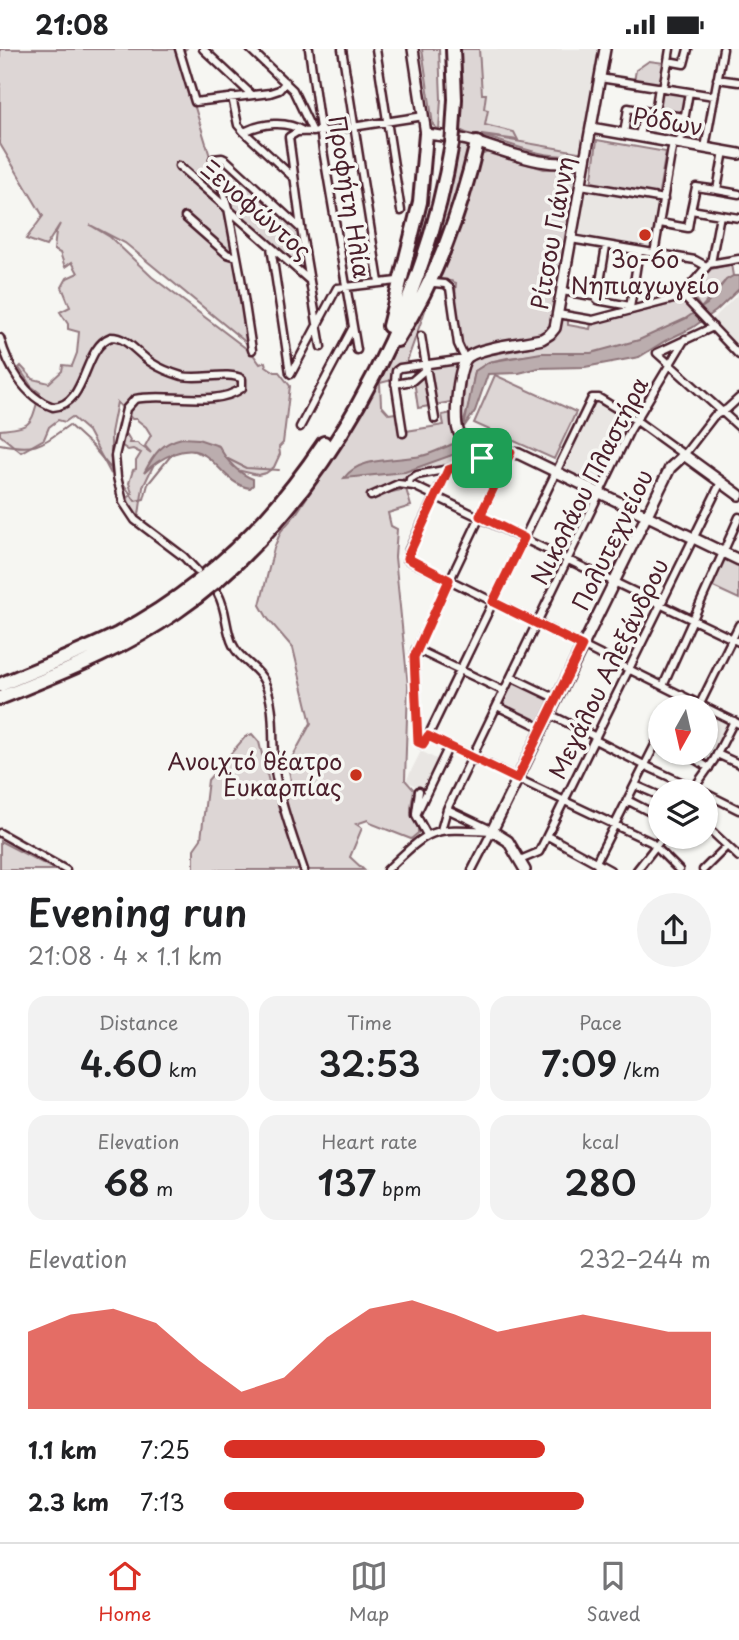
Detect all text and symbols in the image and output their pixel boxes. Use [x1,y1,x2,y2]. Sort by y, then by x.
text: 21:08 [35,5,109,44]
street label: Ρόδων [631,97,706,144]
street label: Προφήτη Ηλία [320,113,381,281]
street label: Ξενοφώντος [194,151,320,267]
street label: Ρίτσου Γιάννη [521,153,582,312]
marker: 3ο-6ο Νηπιαγωγείο [637,227,653,243]
place label: 3ο-6ο Νηπιαγωγείο [571,241,719,302]
street label: Νικολάου Πλαστήρα [521,370,656,590]
pin [452,428,512,488]
icon: arrive [463,439,501,477]
street label: Πολυτεχνείου [562,463,661,616]
street label: Μεγάλου Αλεξάνδρου [539,552,676,785]
north arrow [648,695,718,765]
map controls [648,695,718,849]
place label: Ανοιχτό θέατρο Ευκαρπίας [168,743,342,804]
marker: Ανοιχτό θέατρο Ευκαρπίας [348,767,364,783]
button: layers [648,779,718,849]
text: Evening run [28,883,247,940]
button: share [637,893,711,967]
text: 21:08 · 4 × 1.1 km [28,938,222,973]
text: Distance [99,1008,178,1036]
text: Time [347,1008,392,1036]
text: Pace [579,1008,622,1036]
text: 4.60 [80,1036,162,1089]
text: 32:53 [319,1036,420,1089]
text: 7:09 [541,1036,617,1089]
text: km [162,1055,197,1083]
text: /km [617,1055,660,1083]
text: Elevation [98,1127,179,1155]
text: Heart rate [322,1127,417,1155]
text: kcal [582,1127,619,1155]
text: 68 [104,1155,150,1208]
text: 137 [317,1155,376,1208]
text: 280 [564,1155,637,1208]
text: m [150,1174,173,1202]
text: bpm [376,1174,422,1202]
text: Elevation [28,1241,127,1276]
text: 232–244 m [579,1241,711,1276]
text: 1.1 km [28,1432,97,1467]
text: 7:25 [140,1432,190,1467]
text: 2.3 km [28,1484,109,1519]
text: 7:13 [140,1484,185,1519]
tab: Home [99,1557,151,1627]
tab: Map [349,1557,389,1627]
tab: Saved [586,1557,640,1627]

